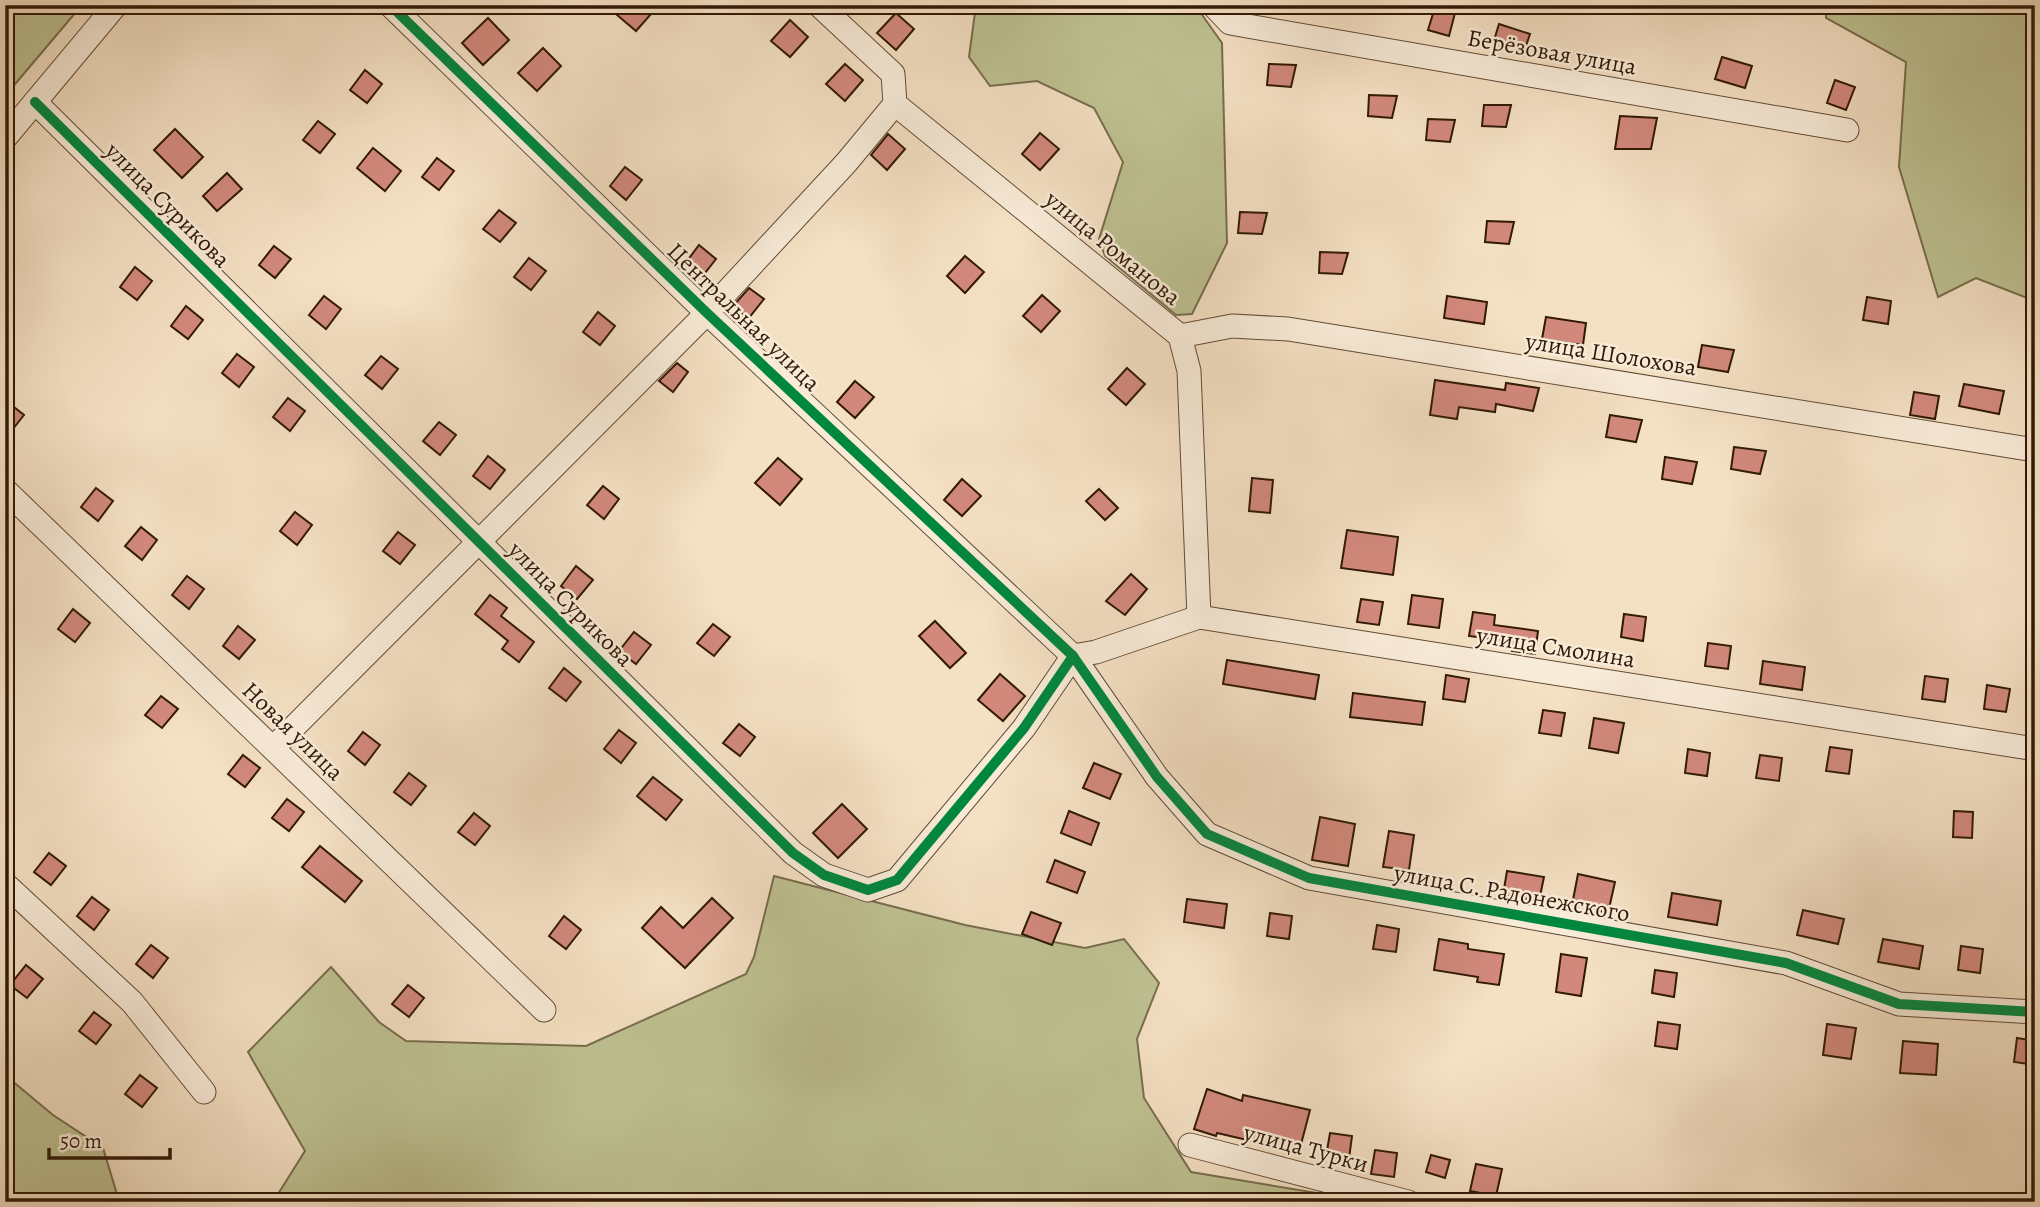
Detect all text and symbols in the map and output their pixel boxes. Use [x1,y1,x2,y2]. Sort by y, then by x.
street label: Берёзовая улица [1465,21,1639,83]
street label: улица Сурикова [98,135,238,275]
street label: улица Романова [1038,183,1188,313]
street label: Центральная улица [660,236,828,398]
street label: улица Шолохова [1522,325,1699,383]
street label: улица Сурикова [501,534,641,674]
street label: улица Смолина [1474,619,1637,675]
street label: Новая улица [235,674,351,788]
street label: улица С. Радонежского [1391,856,1632,930]
scale bar [49,1116,170,1160]
street label: улица Турки [1239,1116,1372,1180]
text: 50 m [60,1127,102,1155]

